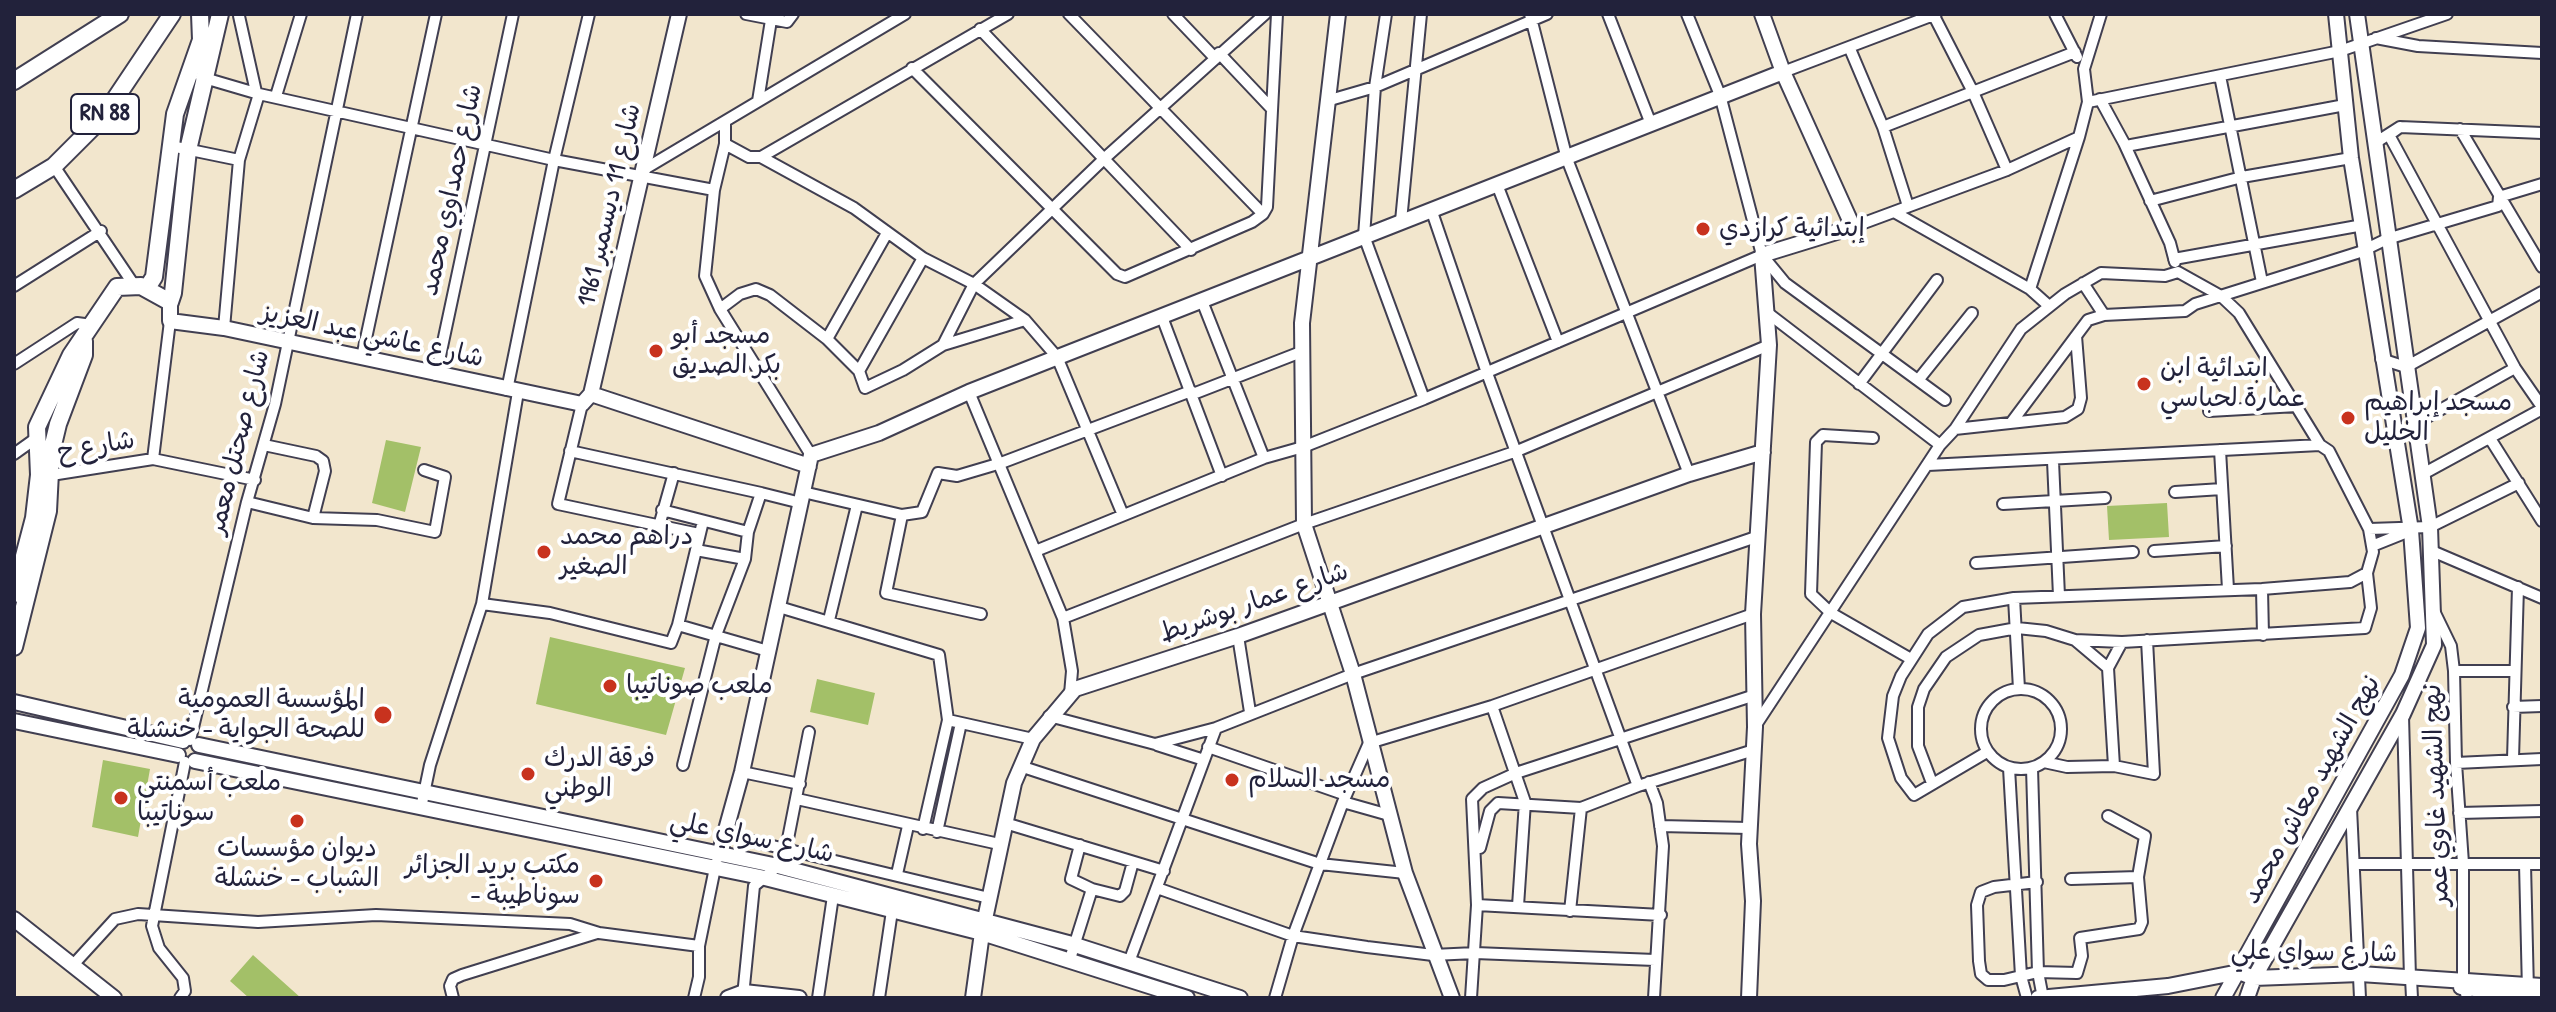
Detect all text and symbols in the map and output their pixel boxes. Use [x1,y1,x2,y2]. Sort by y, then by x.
street label: شارع حمداوي محمد [414,81,490,299]
road number: RN 88 [71,94,139,134]
street label: شارع 11 ديسمبر 1961 [572,101,648,309]
place label: إبتدائية كرازدي [1719,213,1865,245]
marker: إبتدائية كرازدي [1694,220,1712,238]
street label: شارع عاشي عبد العزيز [258,297,486,375]
place label: مسجد أبو بكر الصديق [672,320,781,382]
marker: مسجد أبو بكر الصديق [647,342,665,360]
street label: شارع صحتل معمر [201,347,277,537]
place label: ابتدائية ابن عمارة لحباسي [2160,353,2306,414]
marker: ابتدائية ابن عمارة لحباسي [2135,375,2153,393]
place label: مسجد إبراهيم الخليل [2364,387,2512,448]
marker: مسجد إبراهيم الخليل [2339,409,2357,427]
street label: شارع ح [55,425,137,469]
place label: دراهم محمد الصغير [560,521,693,582]
marker: دراهم محمد الصغير [535,543,553,561]
street label: شارع عمار بوشريط [1155,556,1353,650]
place label: ملعب صوناتيبا [626,670,773,702]
street label: نهج الشهيد معاش محمد [2236,670,2388,910]
marker: ملعب صوناتيبا [601,677,619,695]
street label: نهج الشهيد غاوي عمر [2418,683,2456,907]
place label: المؤسسة العمومية للصحة الجواية - خنشلة [127,684,365,746]
marker: المؤسسة العمومية للصحة الجواية - خنشلة [372,704,394,726]
place label: فرقة الدرك الوطني [544,743,655,804]
place label: مسجد السلام [1248,764,1390,796]
marker: فرقة الدرك الوطني [519,765,537,783]
place label: ملعب أسمنتي سوناتيبا [137,767,281,828]
marker: مسجد السلام [1223,771,1241,789]
marker: ملعب أسمنتي سوناتيبا [112,789,130,807]
street label: شارع سواي علي [667,805,837,871]
marker: ديوان مؤسسات الشباب - خنشلة [288,812,306,830]
place label: ديوان مؤسسات الشباب - خنشلة [215,833,379,894]
place label: مكتب بريد الجزائر - سوناطيبة [405,850,580,912]
marker: مكتب بريد الجزائر - سوناطيبة [587,872,605,890]
street label: شارع سواي علي [2230,936,2398,970]

